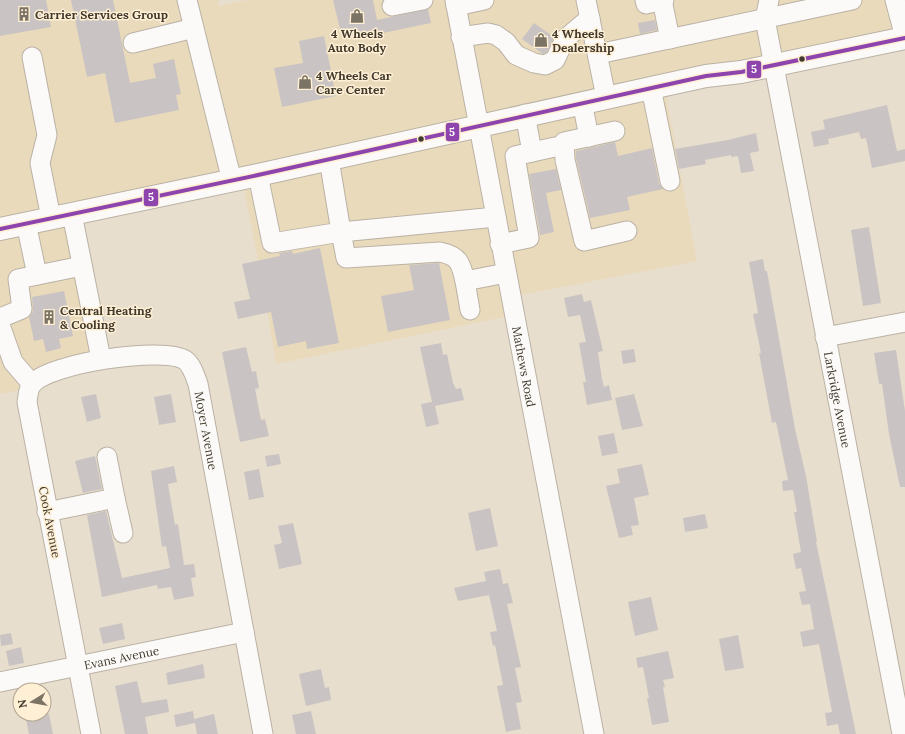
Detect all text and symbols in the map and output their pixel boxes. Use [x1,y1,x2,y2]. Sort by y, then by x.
building icon: Carrier Services Group [16,6,32,22]
place label: Carrier Services Group [35,7,168,22]
shop icon: 4 Wheels Auto Body [349,8,365,24]
place label: 4 Wheels Auto Body [328,26,387,55]
place label: 4 Wheels Dealership [552,26,614,55]
shop icon: 4 Wheels Dealership [533,32,549,48]
unlabelled marker [797,54,807,64]
line badge: 5 [746,60,762,79]
text: 5 [751,62,757,76]
place label: 4 Wheels Car Care Center [316,68,392,97]
shop icon: 4 Wheels Car Care Center [297,74,313,90]
line badge: 5 [445,122,460,142]
text: 5 [449,125,455,139]
unlabelled marker [416,134,426,144]
line badge: 5 [143,188,159,207]
text: 5 [148,190,154,204]
place label: Central Heating & Cooling [60,303,153,332]
building icon: Central Heating & Cooling [41,309,57,325]
street label: Mathews Road [509,325,539,408]
street label: Larkridge Avenue [821,350,855,450]
street label: Moyer Avenue [192,390,221,472]
street label: Cook Avenue [36,485,64,560]
street label: Evans Avenue [83,642,161,672]
north arrow [12,682,52,722]
text: N [14,698,30,709]

